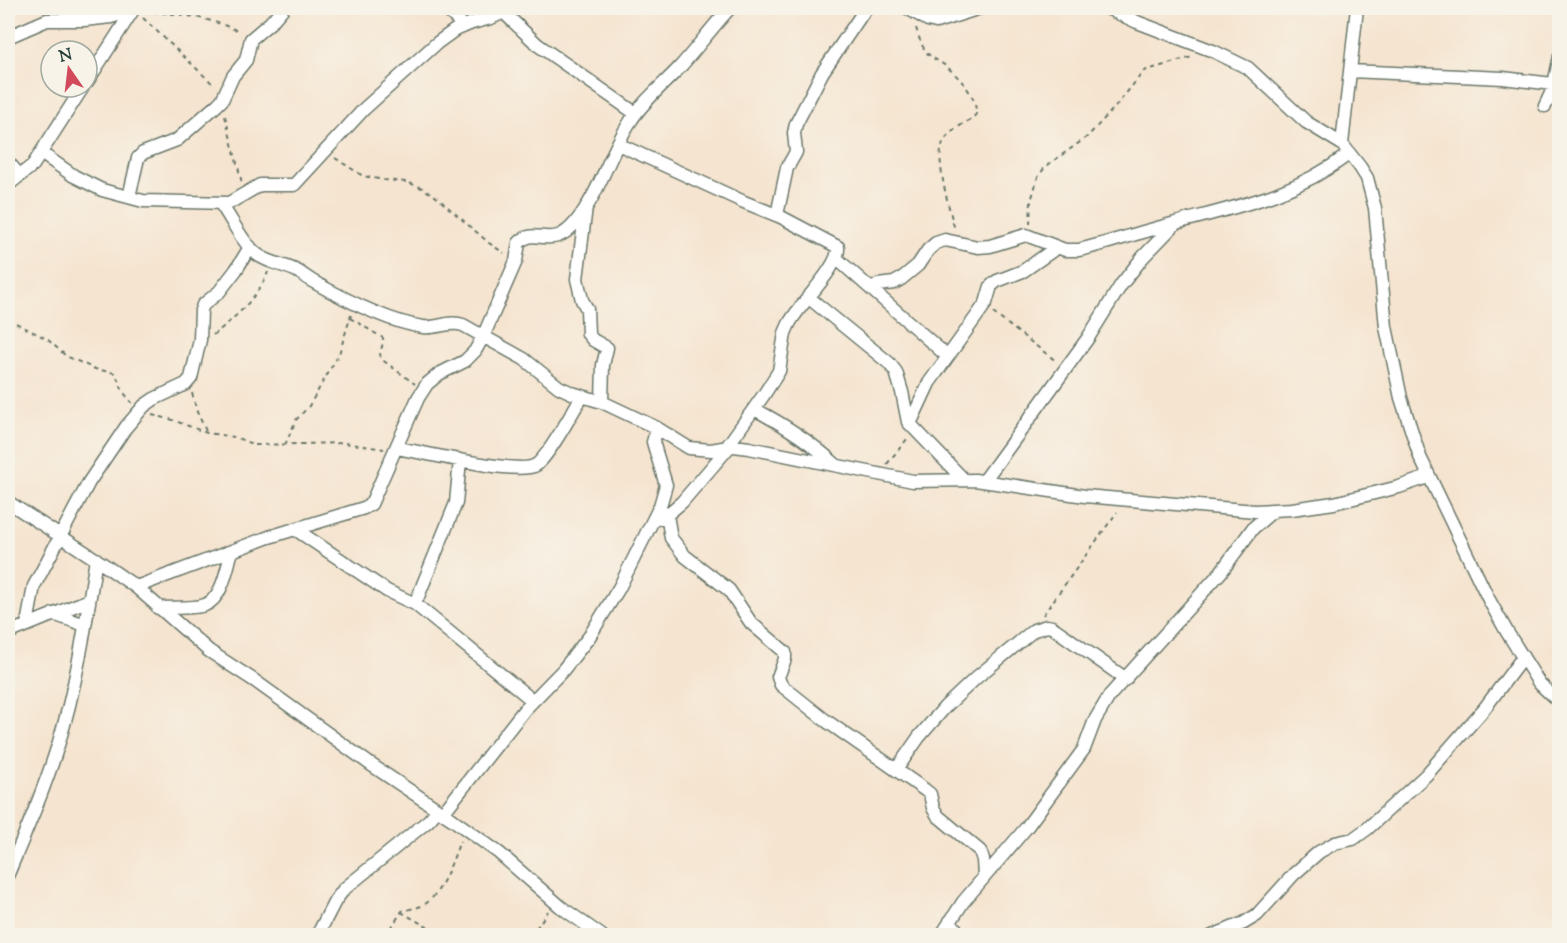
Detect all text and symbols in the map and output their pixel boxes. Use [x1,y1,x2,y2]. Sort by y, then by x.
north arrow [39,39,99,99]
text: N [57,44,75,70]

